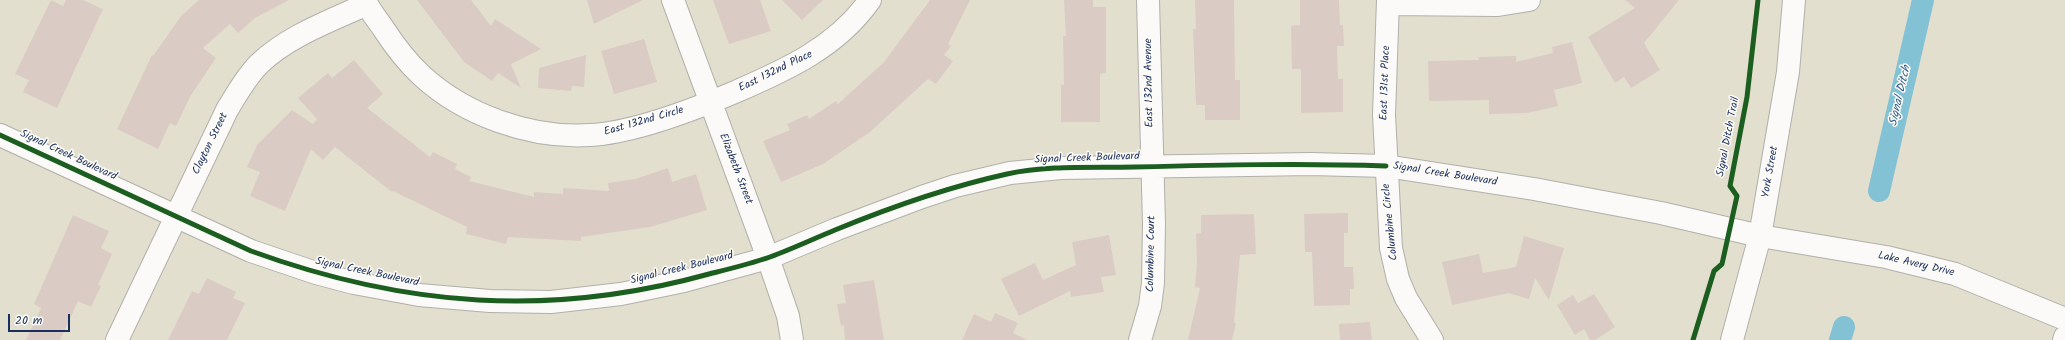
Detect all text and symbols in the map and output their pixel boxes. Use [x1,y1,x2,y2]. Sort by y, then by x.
street label: East 132nd Avenue [1143,38,1157,128]
street label: East 131st Place [1378,45,1394,121]
street label: East 132nd Place [737,48,815,96]
water label: Signal Ditch [1887,64,1915,128]
street label: Signal Ditch Trail [1715,96,1743,178]
street label: East 132nd Circle [603,104,685,140]
street label: Clayton Street [190,111,232,177]
street label: Signal Creek Boulevard [17,128,119,184]
street label: Elizabeth Street [715,132,755,206]
street label: York Street [1760,145,1782,199]
street label: Signal Creek Boulevard [1034,151,1140,167]
street label: Signal Creek Boulevard [1392,160,1498,190]
street label: Columbine Circle [1380,183,1402,261]
street label: Columbine Court [1145,216,1159,292]
street label: Signal Creek Boulevard [629,250,735,288]
street label: Lake Avery Drive [1876,250,1956,280]
street label: Signal Creek Boulevard [314,256,420,290]
scale bar [10,306,72,332]
text: 20 m [15,311,42,330]

